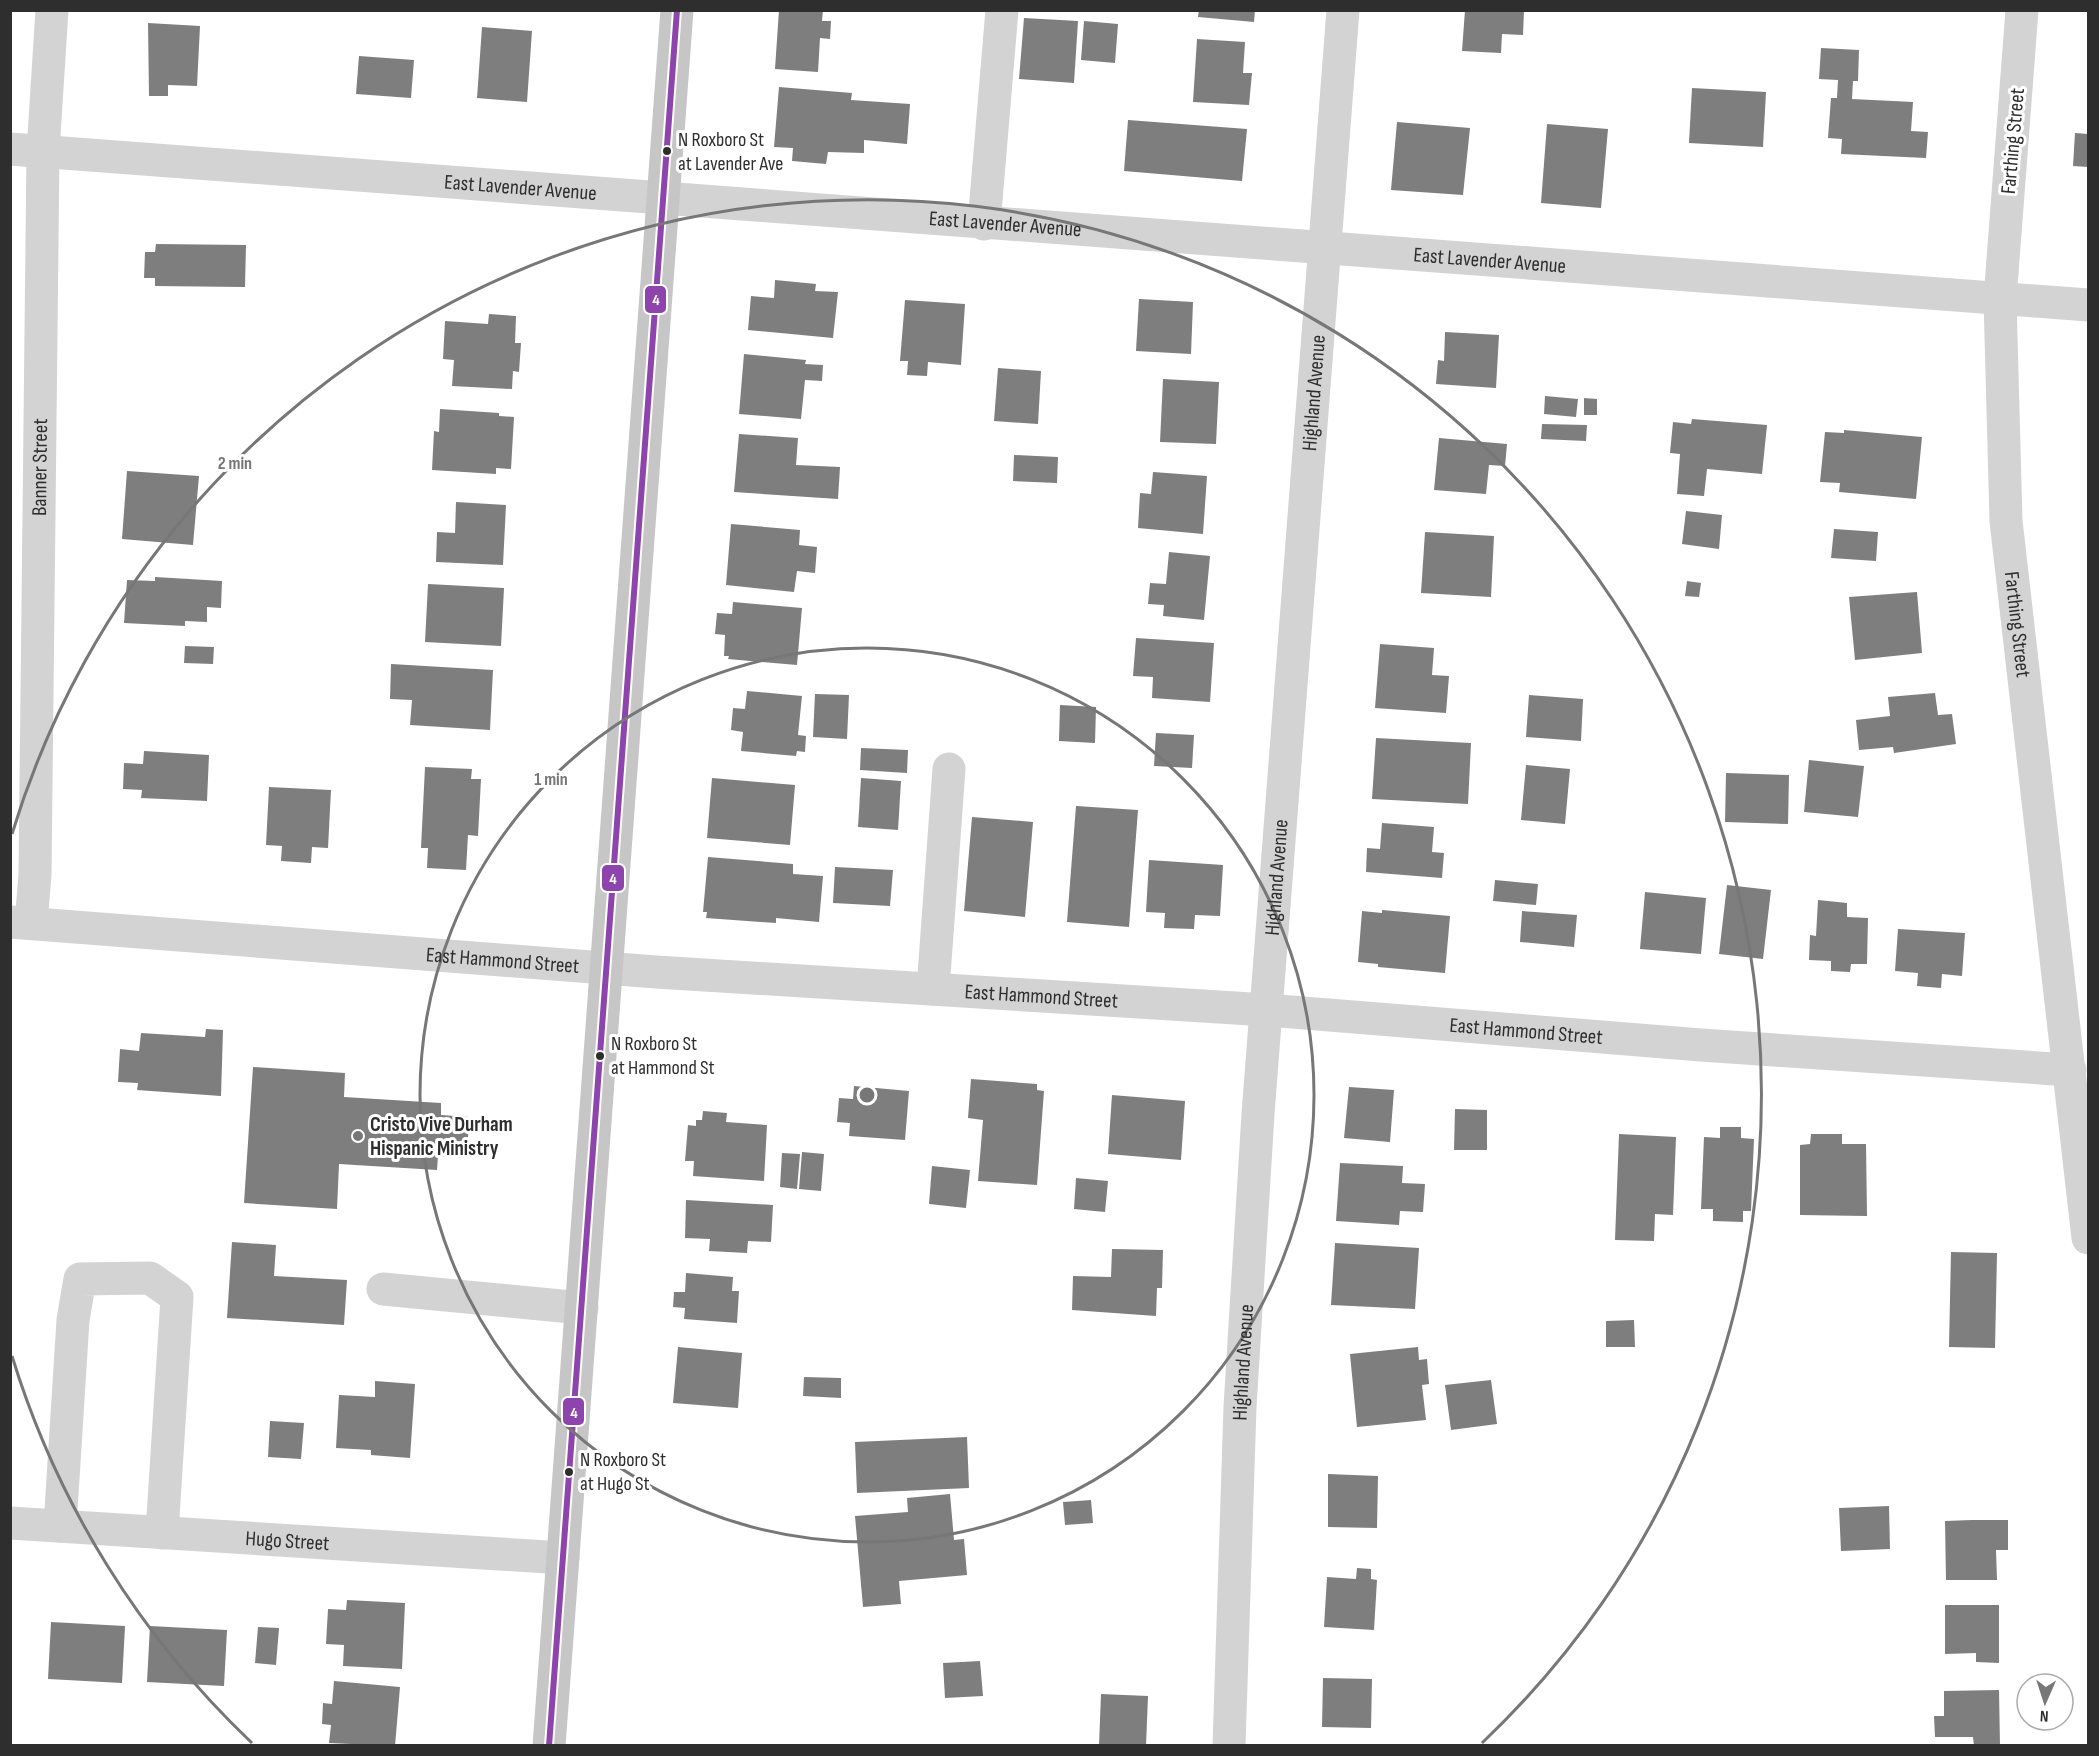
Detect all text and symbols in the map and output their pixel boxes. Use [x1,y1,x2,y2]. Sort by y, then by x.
street label: Farthing Street [1996,87,2030,195]
place label: N Roxboro St at Lavender Ave [678,128,783,176]
marker: N Roxboro St at Lavender Ave [661,145,673,157]
street label: East Lavender Avenue [443,169,598,206]
street label: East Lavender Avenue [928,206,1082,242]
street label: East Lavender Avenue [1413,242,1567,278]
line badge: 4 [644,285,667,314]
text: 4 [652,291,660,310]
street label: Highland Avenue [1297,334,1330,452]
street label: Banner Street [26,418,53,516]
text: 2 min [218,453,252,474]
street label: Farthing Street [1999,570,2036,679]
text: 1 min [534,769,568,790]
street label: Highland Avenue [1259,818,1293,936]
line badge: 4 [601,864,625,892]
text: 4 [609,870,617,889]
street label: East Hammond Street [425,942,580,979]
street label: East Hammond Street [964,979,1119,1013]
street label: East Hammond Street [1448,1012,1604,1050]
place label: N Roxboro St at Hammond St [611,1032,715,1080]
marker: N Roxboro St at Hammond St [594,1050,606,1062]
centre of rings [857,1085,877,1105]
place label: Cristo Vive Durham Hispanic Ministry [370,1112,513,1161]
marker: Cristo Vive Durham Hispanic Ministry [351,1129,365,1143]
street label: Highland Avenue [1227,1303,1259,1421]
line badge: 4 [562,1397,585,1426]
text: 4 [570,1404,578,1423]
place label: N Roxboro St at Hugo St [580,1448,666,1496]
marker: N Roxboro St at Hugo St [563,1466,575,1478]
street label: Hugo Street [245,1525,330,1556]
north arrow [2015,1672,2075,1732]
text: N [2040,1706,2049,1725]

